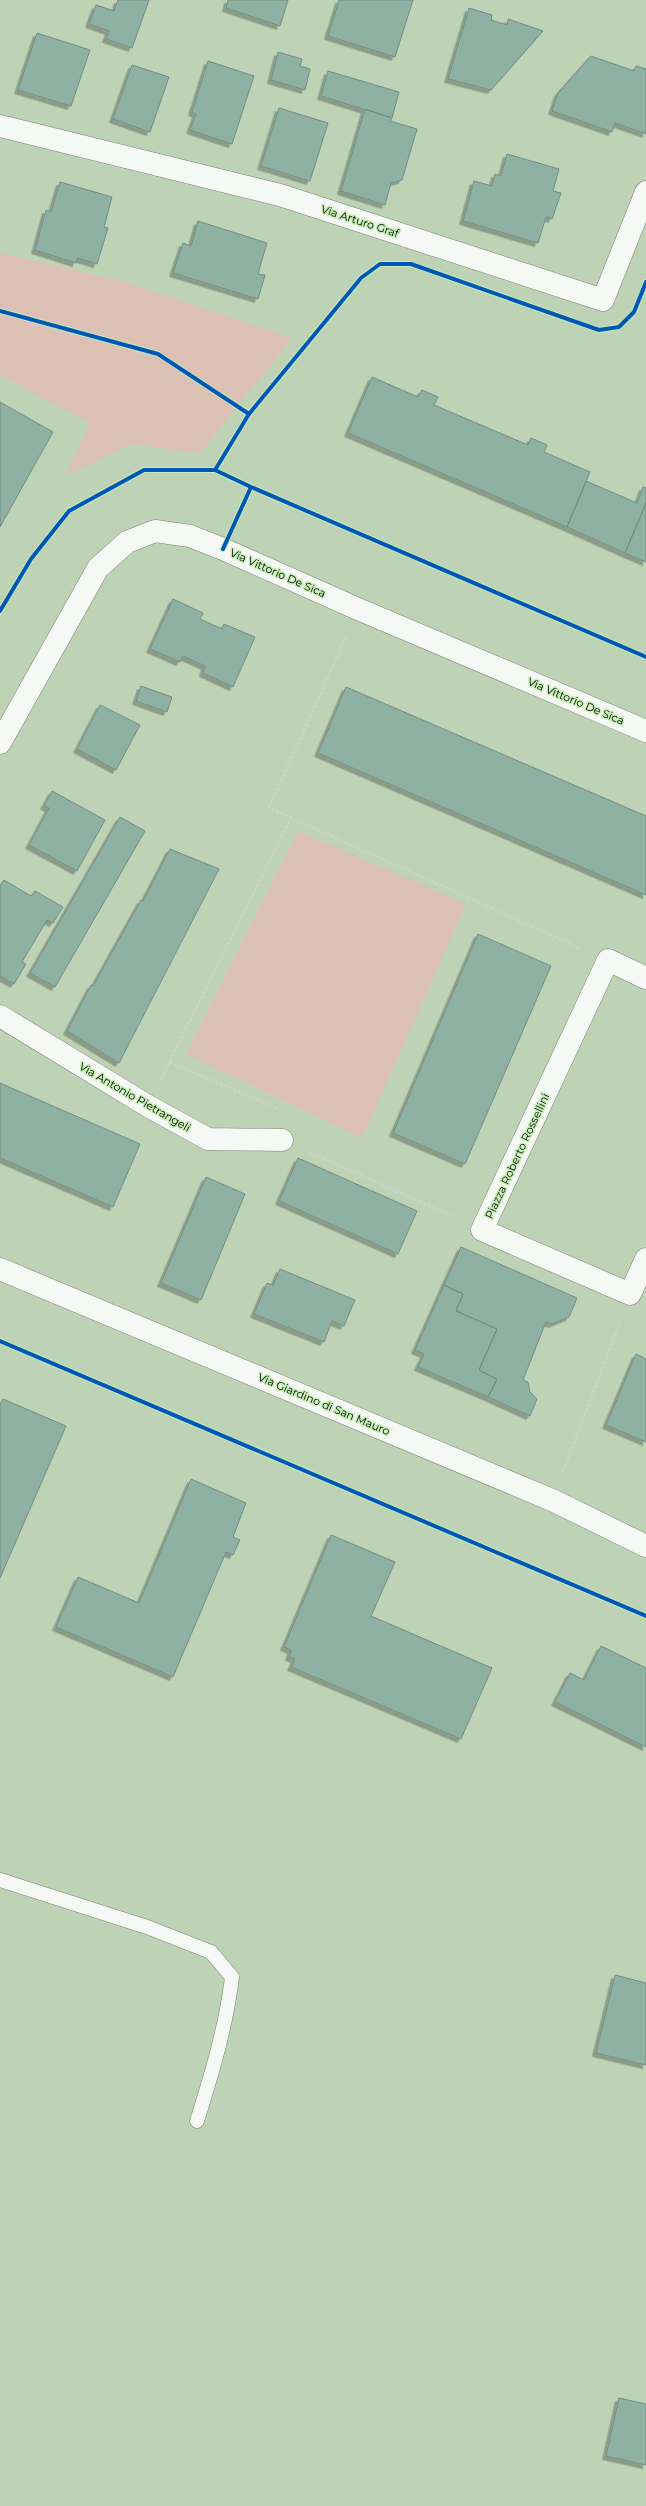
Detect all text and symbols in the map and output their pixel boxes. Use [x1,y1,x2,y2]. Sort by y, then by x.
street label: Via Arturo Graf [319,202,402,241]
street label: Via Vittorio De Sica [228,546,328,600]
street label: Via Vittorio De Sica [526,674,626,728]
street label: Via Antonio Pietrangeli [77,1059,193,1135]
street label: Piazza Roberto Rossellini [482,1091,552,1221]
street label: Via Giardino di San Mauro [256,1370,392,1438]

